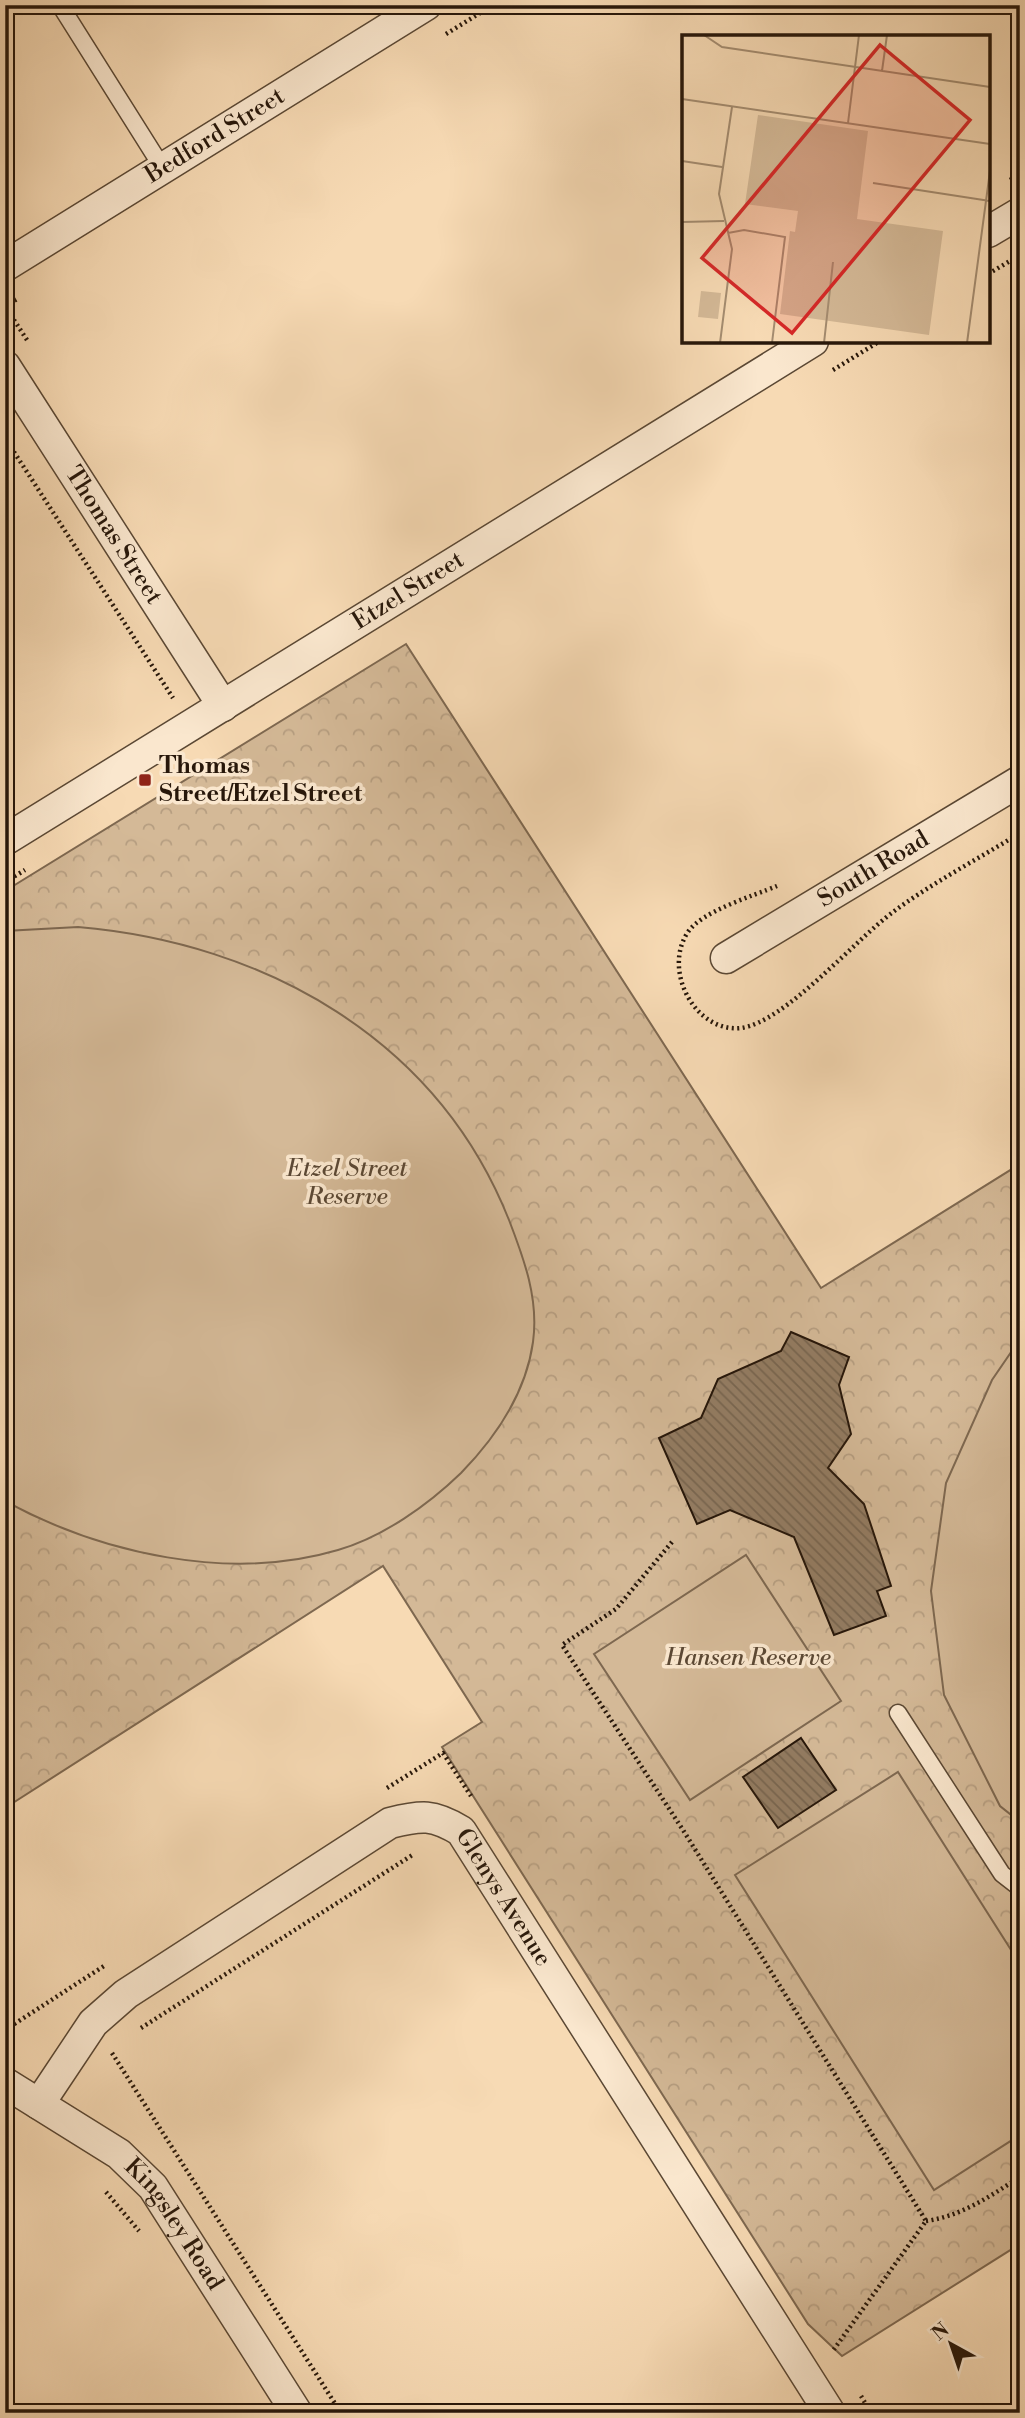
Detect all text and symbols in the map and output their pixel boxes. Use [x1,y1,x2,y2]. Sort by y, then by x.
inset map [682,35,990,343]
street label: Bedford Street [139,81,291,191]
street label: Thomas Street [58,461,169,610]
street label: Etzel Street [347,545,470,637]
place label: Thomas Street/Etzel Street [159,751,363,809]
marker: Thomas Street/Etzel Street [137,772,153,788]
street label: South Road [812,824,935,914]
park label: Etzel Street Reserve [286,1154,408,1212]
park label: Hansen Reserve [664,1643,831,1673]
street label: Glenys Avenue [448,1823,558,1972]
street label: Kingsley Road [118,2152,230,2296]
north arrow [916,2310,986,2380]
text: N [927,2318,954,2346]

